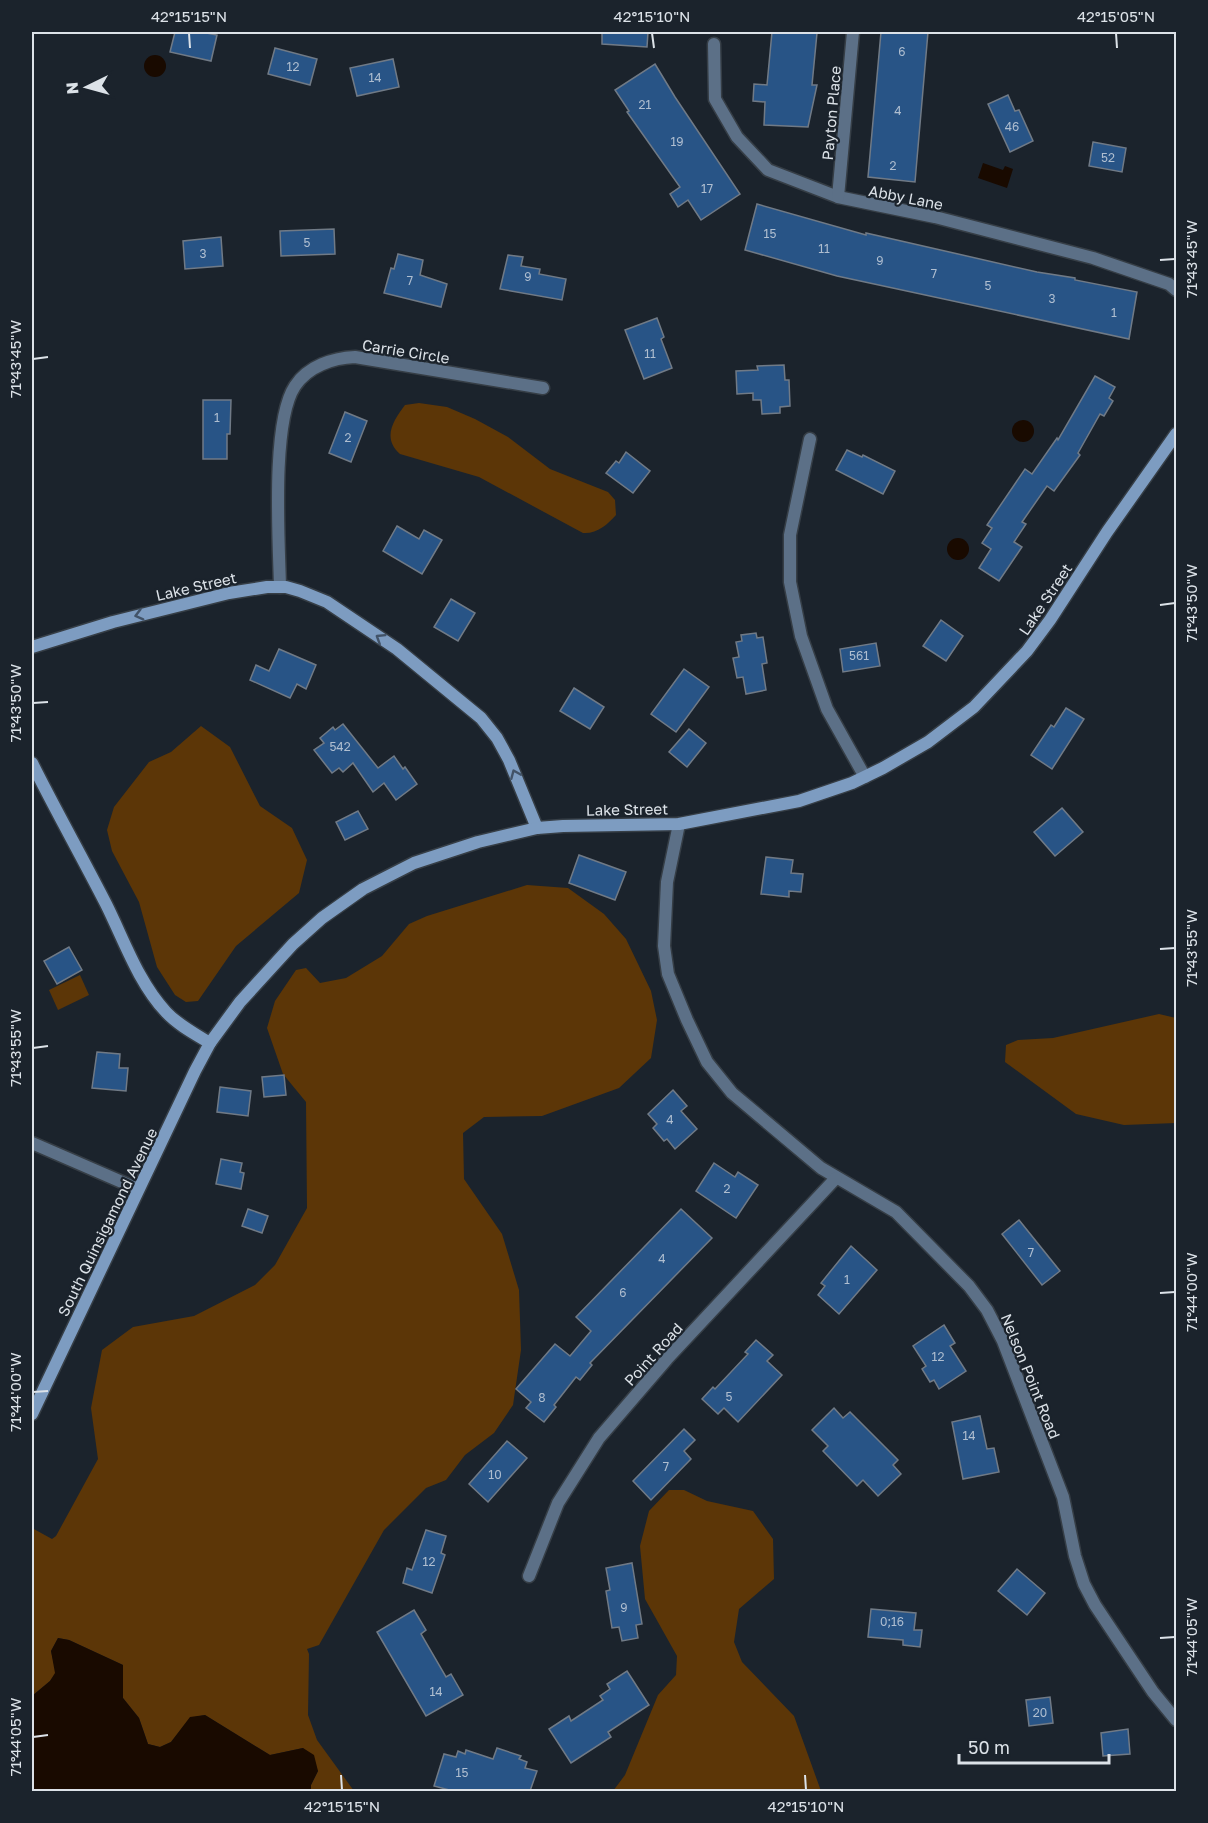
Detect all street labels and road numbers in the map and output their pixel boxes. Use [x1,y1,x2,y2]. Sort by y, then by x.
street label: Payton Place [818,65,844,161]
street label: Abby Lane [867,181,945,213]
street label: Carrie Circle [361,335,451,367]
street label: Lake Street [1015,560,1075,638]
street label: Lake Street [154,568,238,604]
street label: Lake Street [586,799,668,819]
street label: South Quinsigamond Avenue [54,1125,161,1319]
street label: Nelson Point Road [998,1311,1064,1441]
street label: Point Road [620,1319,686,1389]

